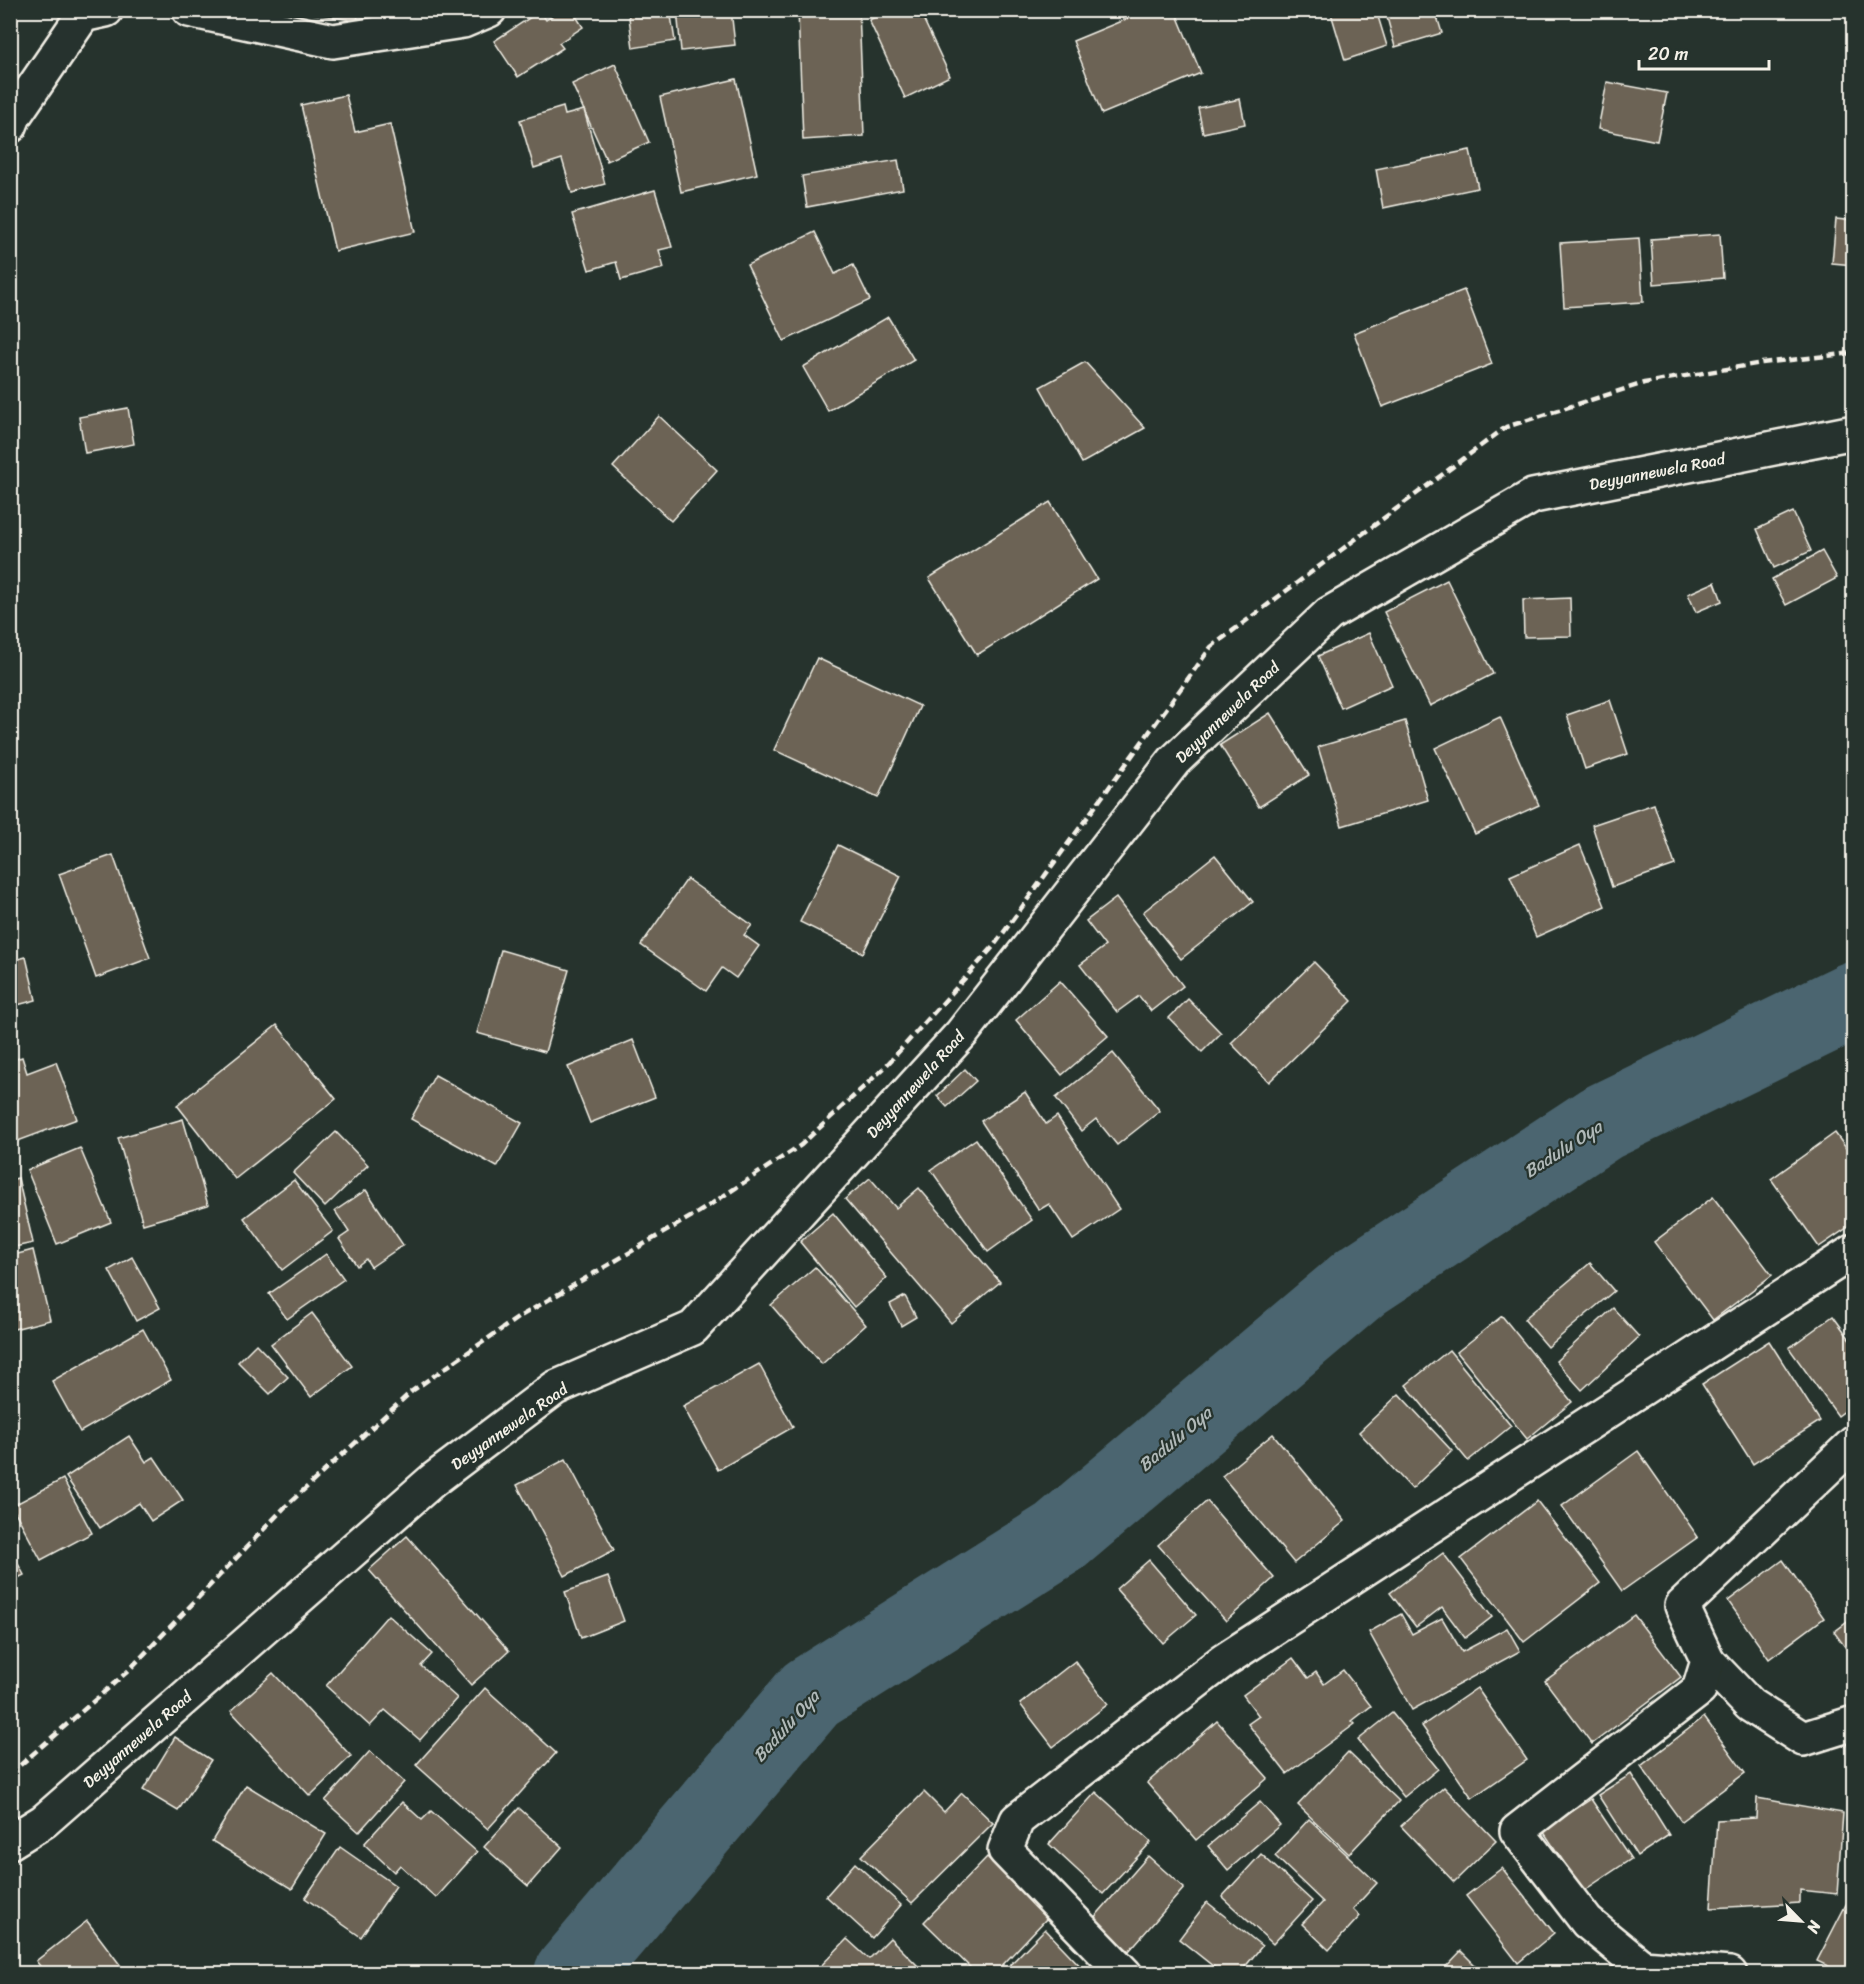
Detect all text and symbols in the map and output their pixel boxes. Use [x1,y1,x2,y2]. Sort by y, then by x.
scale bar [1639,33,1770,71]
text: 20 m [1648,38,1688,70]
street label: Deyyannewela Road [1587,444,1729,499]
street label: Deyyannewela Road [1168,653,1288,771]
street label: Deyyannewela Road [859,1022,973,1145]
water label: Badulu Oya [1517,1110,1611,1187]
street label: Deyyannewela Road [445,1374,575,1478]
water label: Badulu Oya [1131,1397,1221,1480]
water label: Badulu Oya [744,1681,829,1770]
street label: Deyyannewela Road [76,1682,200,1795]
north arrow [1771,1891,1831,1951]
text: N [1798,1915,1830,1939]

